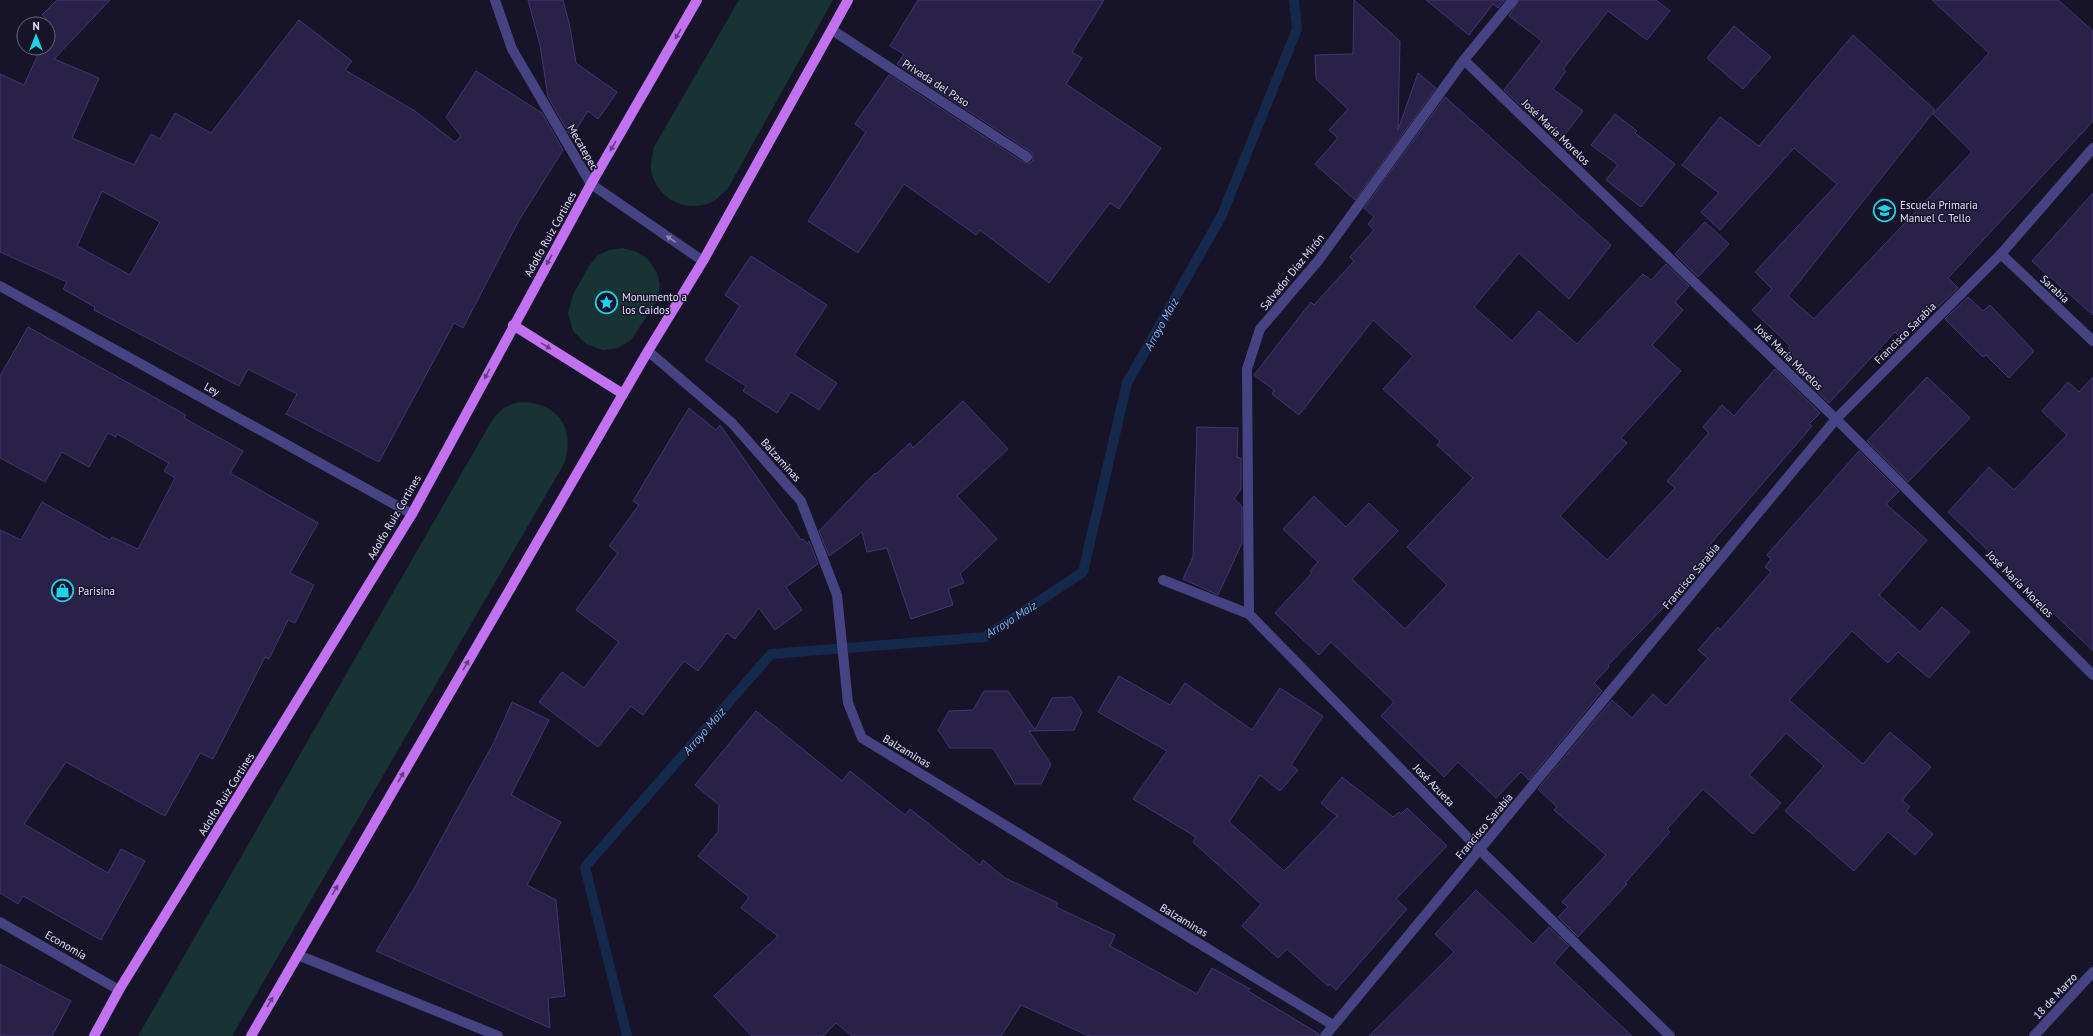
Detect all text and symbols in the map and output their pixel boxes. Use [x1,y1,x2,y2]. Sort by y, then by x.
north arrow [16,16,56,56]
text: N [32,19,40,33]
one-way arrow [674,28,681,40]
street label: Privada del Paso [900,56,972,110]
street label: José María Morelos [1518,95,1593,168]
street label: Mecatepec [564,122,602,172]
one-way arrow [609,140,616,152]
street label: Adolfo Ruiz Cortines [521,189,579,279]
school or university icon: Escuela Primaria Manuel C. Tello [1871,198,1897,224]
place label: Escuela Primaria Manuel C. Tello [1900,198,1978,225]
street label: Salvador Díaz Mirón [1257,231,1327,313]
one-way arrow [666,235,676,243]
one-way arrow [546,254,553,266]
street label: Sarabia [2037,272,2073,306]
place icon: Monumento a los Caidos [594,290,620,316]
place label: Monumento a los Caidos [622,290,687,317]
water label: Arroyo Maiz [1140,294,1182,354]
street label: Francisco Sarabia [1871,299,1939,367]
street label: José María Morelos [1751,320,1826,393]
one-way arrow [541,342,552,349]
one-way arrow [484,368,490,380]
street label: Ley [202,379,223,399]
street label: Balzaminas [758,435,804,485]
street label: Adolfo Ruiz Cortines [364,472,424,562]
street label: Francisco Sarabia [1659,540,1723,612]
street label: José María Morelos [1983,547,2057,621]
shop icon: Parisina [49,578,75,604]
place label: Parisina [78,584,115,598]
water label: Arroyo Maiz [982,597,1040,641]
one-way arrow [462,659,469,671]
water label: Arroyo Maiz [679,704,729,758]
street label: Balzaminas [880,731,934,771]
street label: Adolfo Ruiz Cortines [195,750,257,838]
street label: José Azueta [1410,760,1458,809]
one-way arrow [397,771,404,783]
street label: Francisco Sarabia [1452,790,1516,862]
one-way arrow [332,884,339,896]
street label: Balzaminas [1157,900,1211,940]
street label: Economía [43,928,89,962]
street label: 18 de Marzo [2030,970,2080,1022]
one-way arrow [267,996,274,1008]

